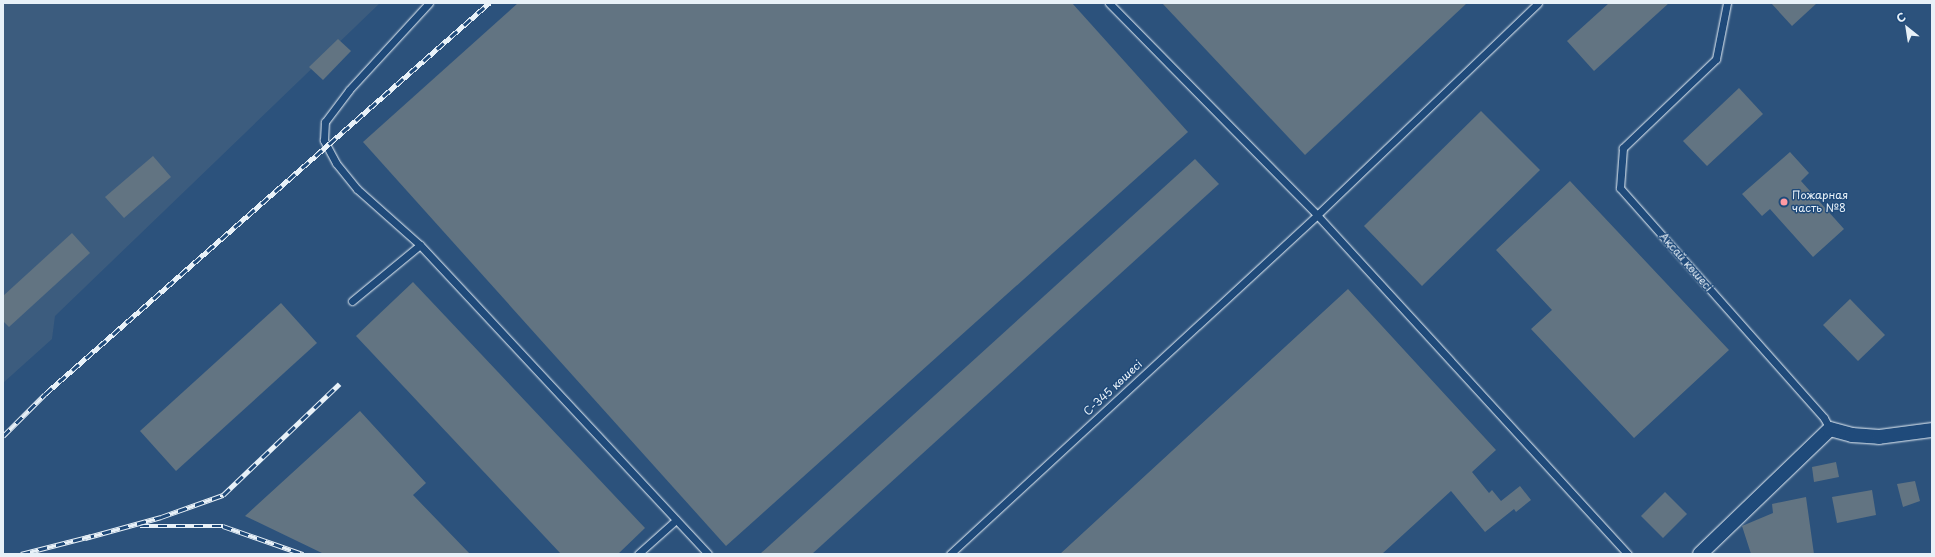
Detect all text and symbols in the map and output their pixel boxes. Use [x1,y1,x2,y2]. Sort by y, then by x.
north arrow [1887,8,1927,48]
text: С [1893,8,1909,27]
place label: Пожарная часть №8 [1792,189,1848,215]
marker: Пожарная часть №8 [1779,197,1789,207]
street label: Ақсай көшесі [1657,230,1715,294]
street label: С-345 көшесі [1081,358,1145,418]

